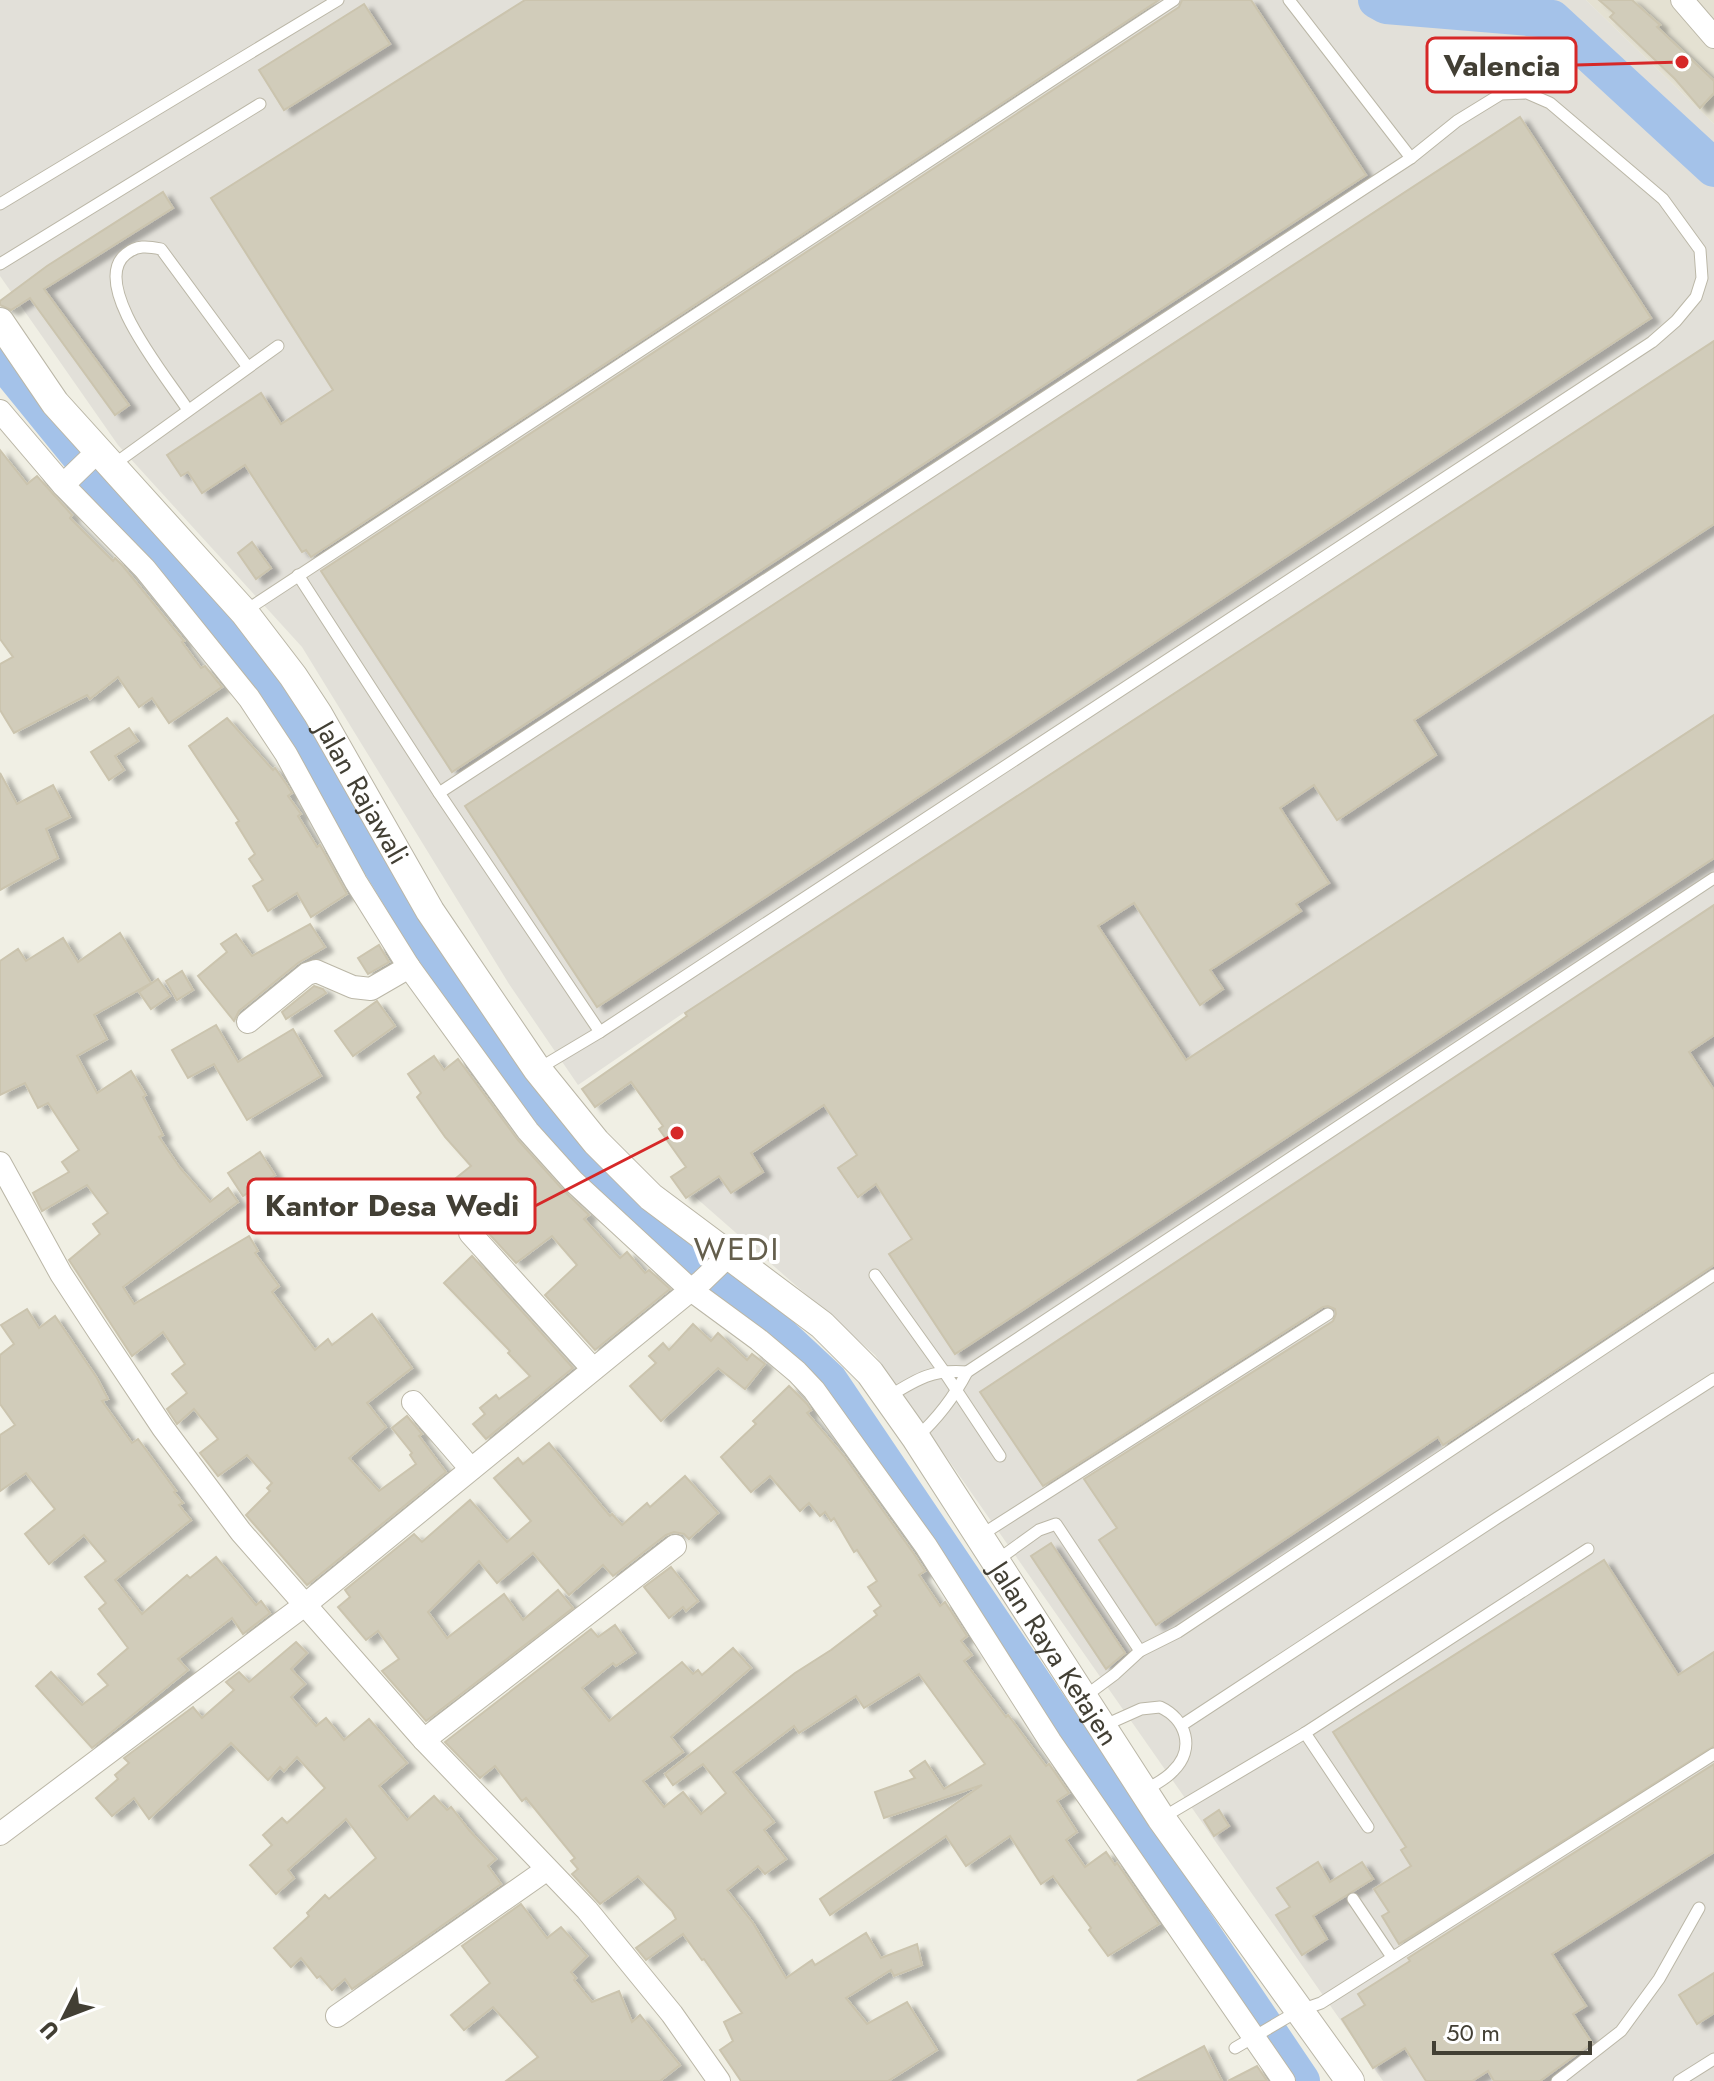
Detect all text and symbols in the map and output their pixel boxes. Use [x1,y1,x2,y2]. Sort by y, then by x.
callout: Valencia [1427,38,1576,92]
text: Valencia [1442,44,1561,87]
street label: Jalan Rajawali [304,710,420,872]
callout: Kantor Desa Wedi [248,1179,535,1233]
text: Kantor Desa Wedi [265,1184,519,1227]
district label: WEDI [694,1226,780,1272]
street label: Jalan Raya Ketajen [978,1550,1129,1753]
north arrow [24,1977,104,2057]
scale bar [1434,2005,1590,2055]
text: U [32,2014,66,2047]
text: 50 m [1446,2015,1500,2050]

